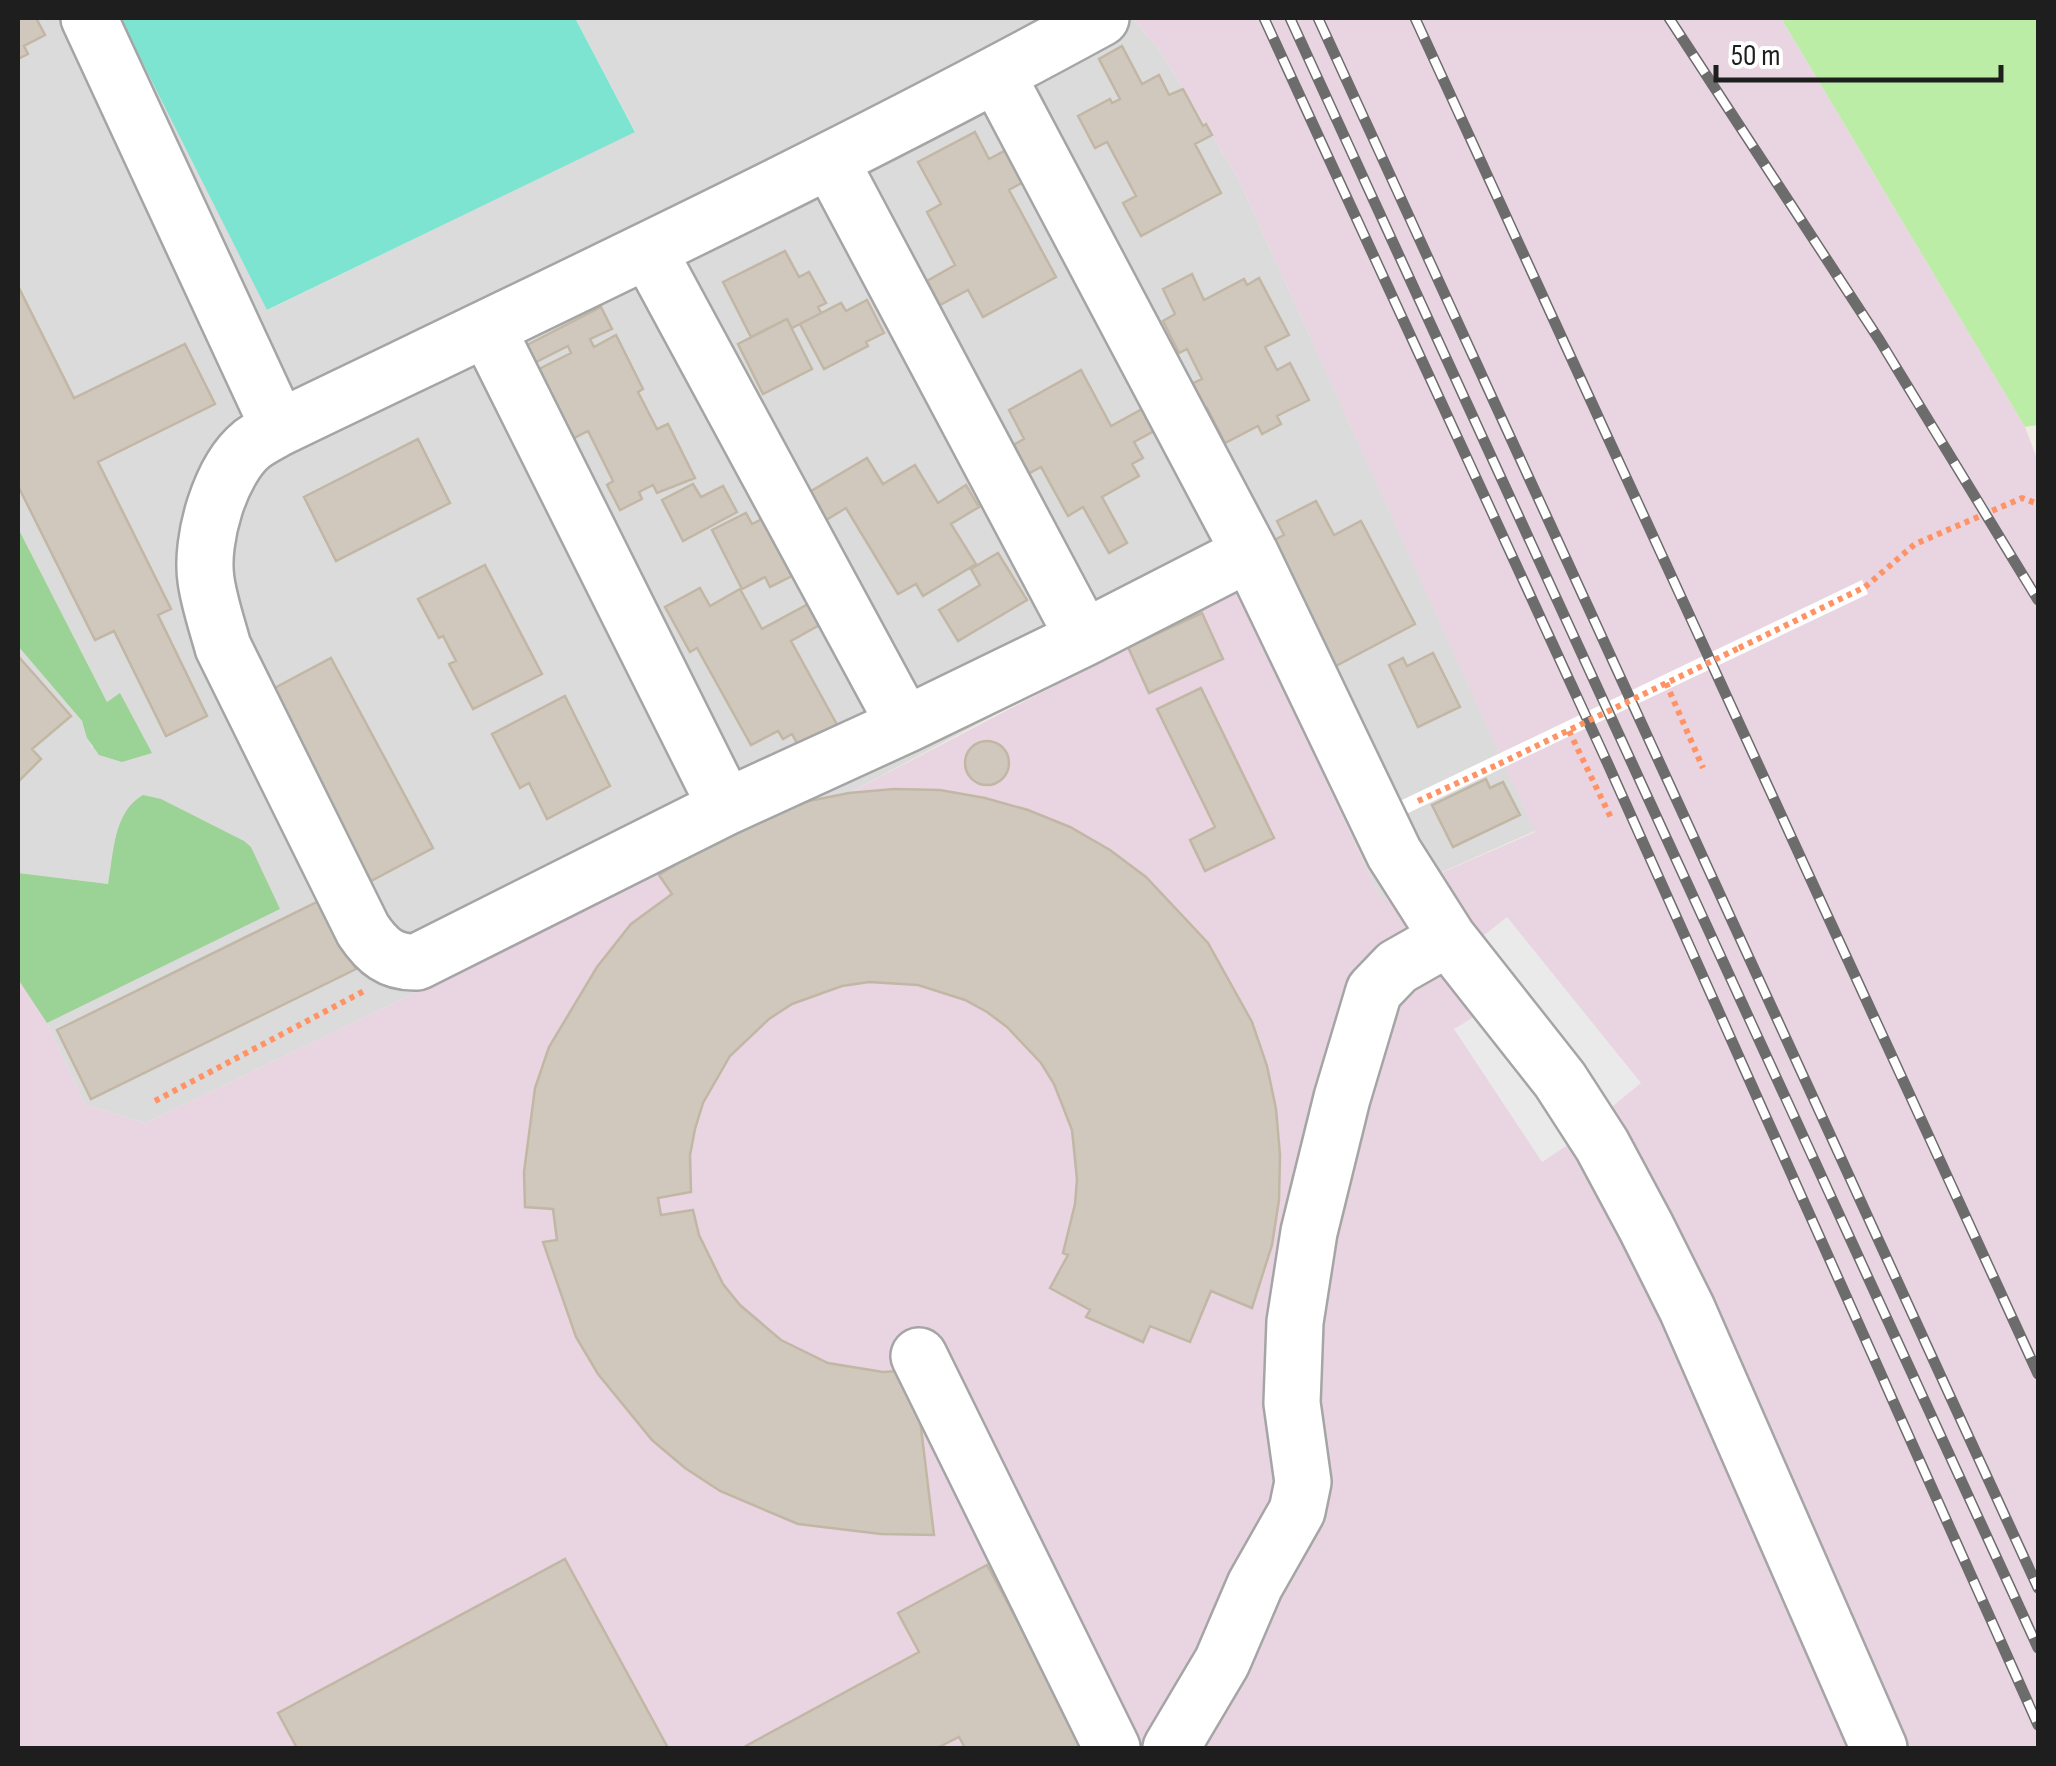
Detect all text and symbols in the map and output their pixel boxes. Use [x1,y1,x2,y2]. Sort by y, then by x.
scale bar [1716,20,2001,82]
text: 50 m [1731,38,1780,74]

